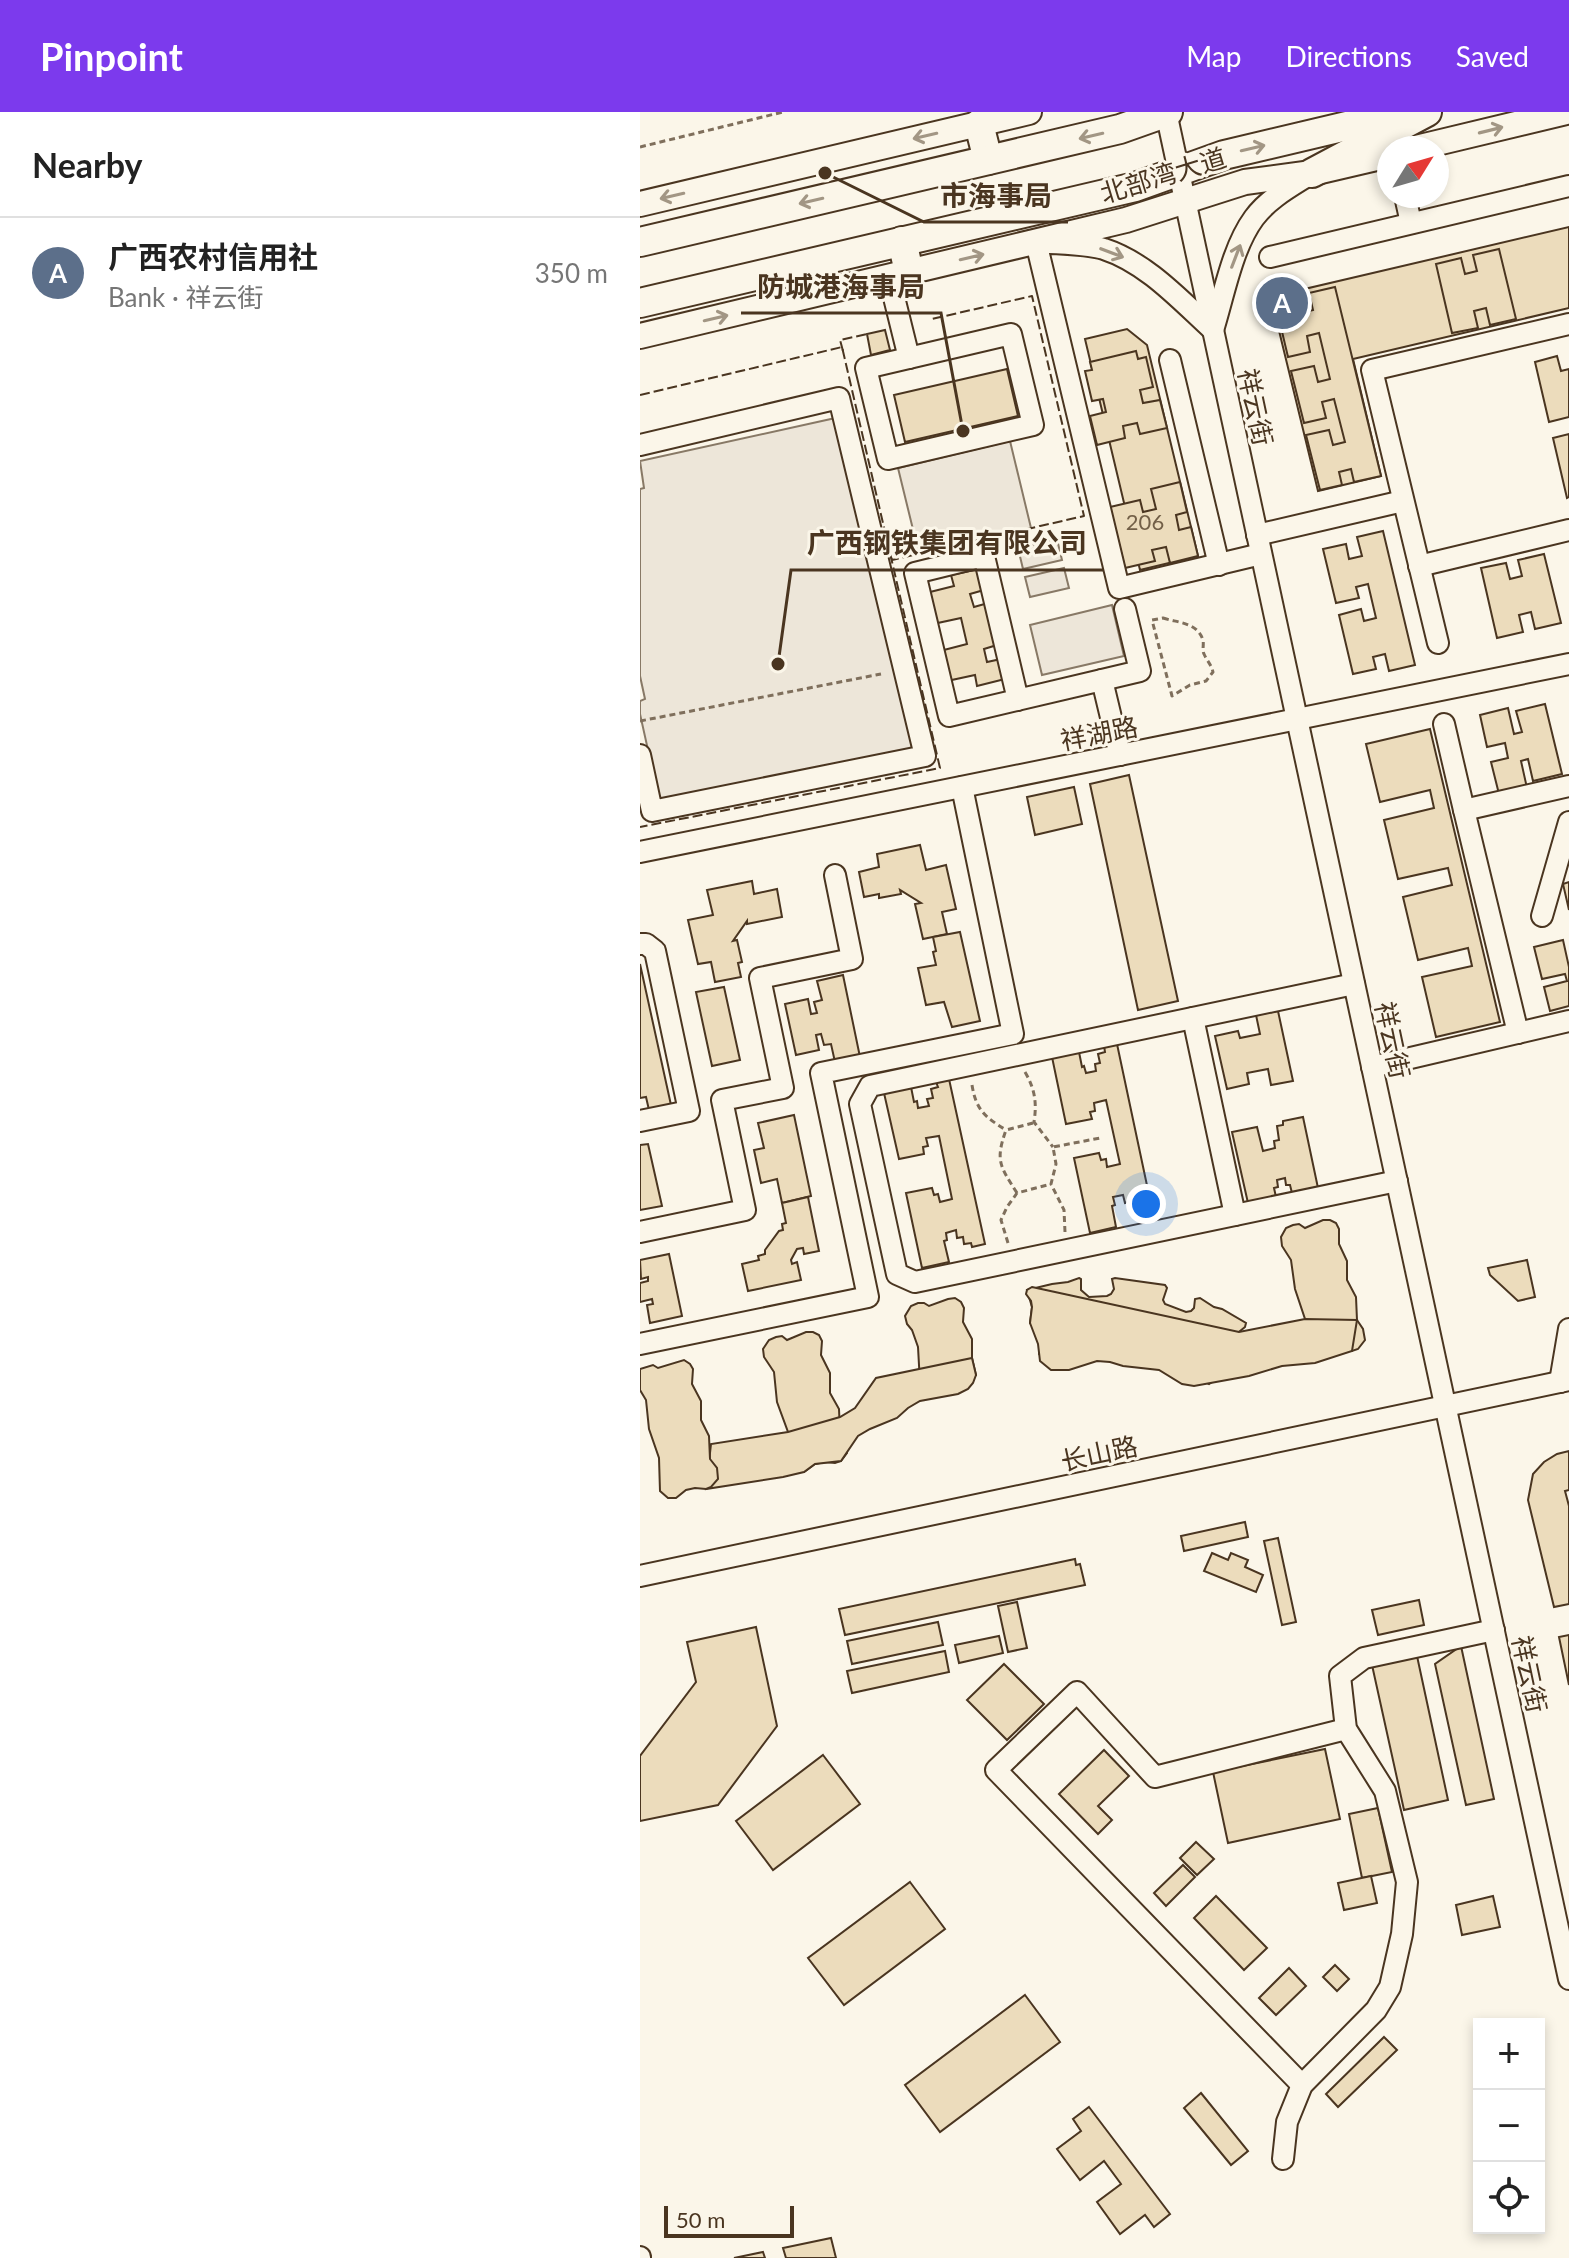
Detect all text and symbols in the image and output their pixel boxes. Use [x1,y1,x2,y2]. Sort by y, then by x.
text: Pinpoint [40,33,183,79]
text: Map [1186,39,1241,73]
text: Directions [1285,39,1412,73]
text: Saved [1456,39,1529,73]
one-way arrow [1478,122,1503,137]
one-way arrow [1079,129,1105,144]
one-way arrow [913,130,939,145]
north arrow [1377,136,1449,208]
one-way arrow [1240,140,1265,155]
street label: 北部湾大道 [1096,141,1230,209]
text: Nearby [32,144,143,185]
callout: 市海事局 [924,170,1068,222]
text: 市海事局 [940,178,1052,212]
one-way arrow [660,190,686,205]
one-way arrow [799,195,824,210]
text: 广西农村信用社 [108,238,318,274]
one-way arrow [1230,244,1244,269]
one-way arrow [1099,247,1124,261]
one-way arrow [959,249,985,264]
text: A [49,257,67,289]
text: 350 m [535,257,608,289]
callout: 防城港海事局 [741,261,941,313]
text: 防城港海事局 [757,269,925,303]
pin: A [1256,273,1308,333]
text: Bank · 祥云街 [108,281,263,313]
one-way arrow [702,310,728,325]
street label: 祥云街 [1232,366,1280,448]
house number: 206 [1126,508,1164,535]
callout: 广西钢铁集团有限公司 [791,518,1103,570]
text: 广西钢铁集团有限公司 [807,525,1087,559]
street label: 祥湖路 [1058,710,1140,756]
street label: 祥云街 [1369,999,1417,1081]
your location [1126,1184,1166,1224]
street label: 长山路 [1058,1429,1140,1477]
street label: 祥云街 [1506,1633,1554,1715]
map controls [1473,2018,1545,2234]
button: + [1473,2018,1545,2090]
button: − [1473,2090,1545,2162]
button: locate [1473,2162,1545,2234]
scale bar [664,2202,794,2238]
text: 50 m [676,2206,725,2233]

